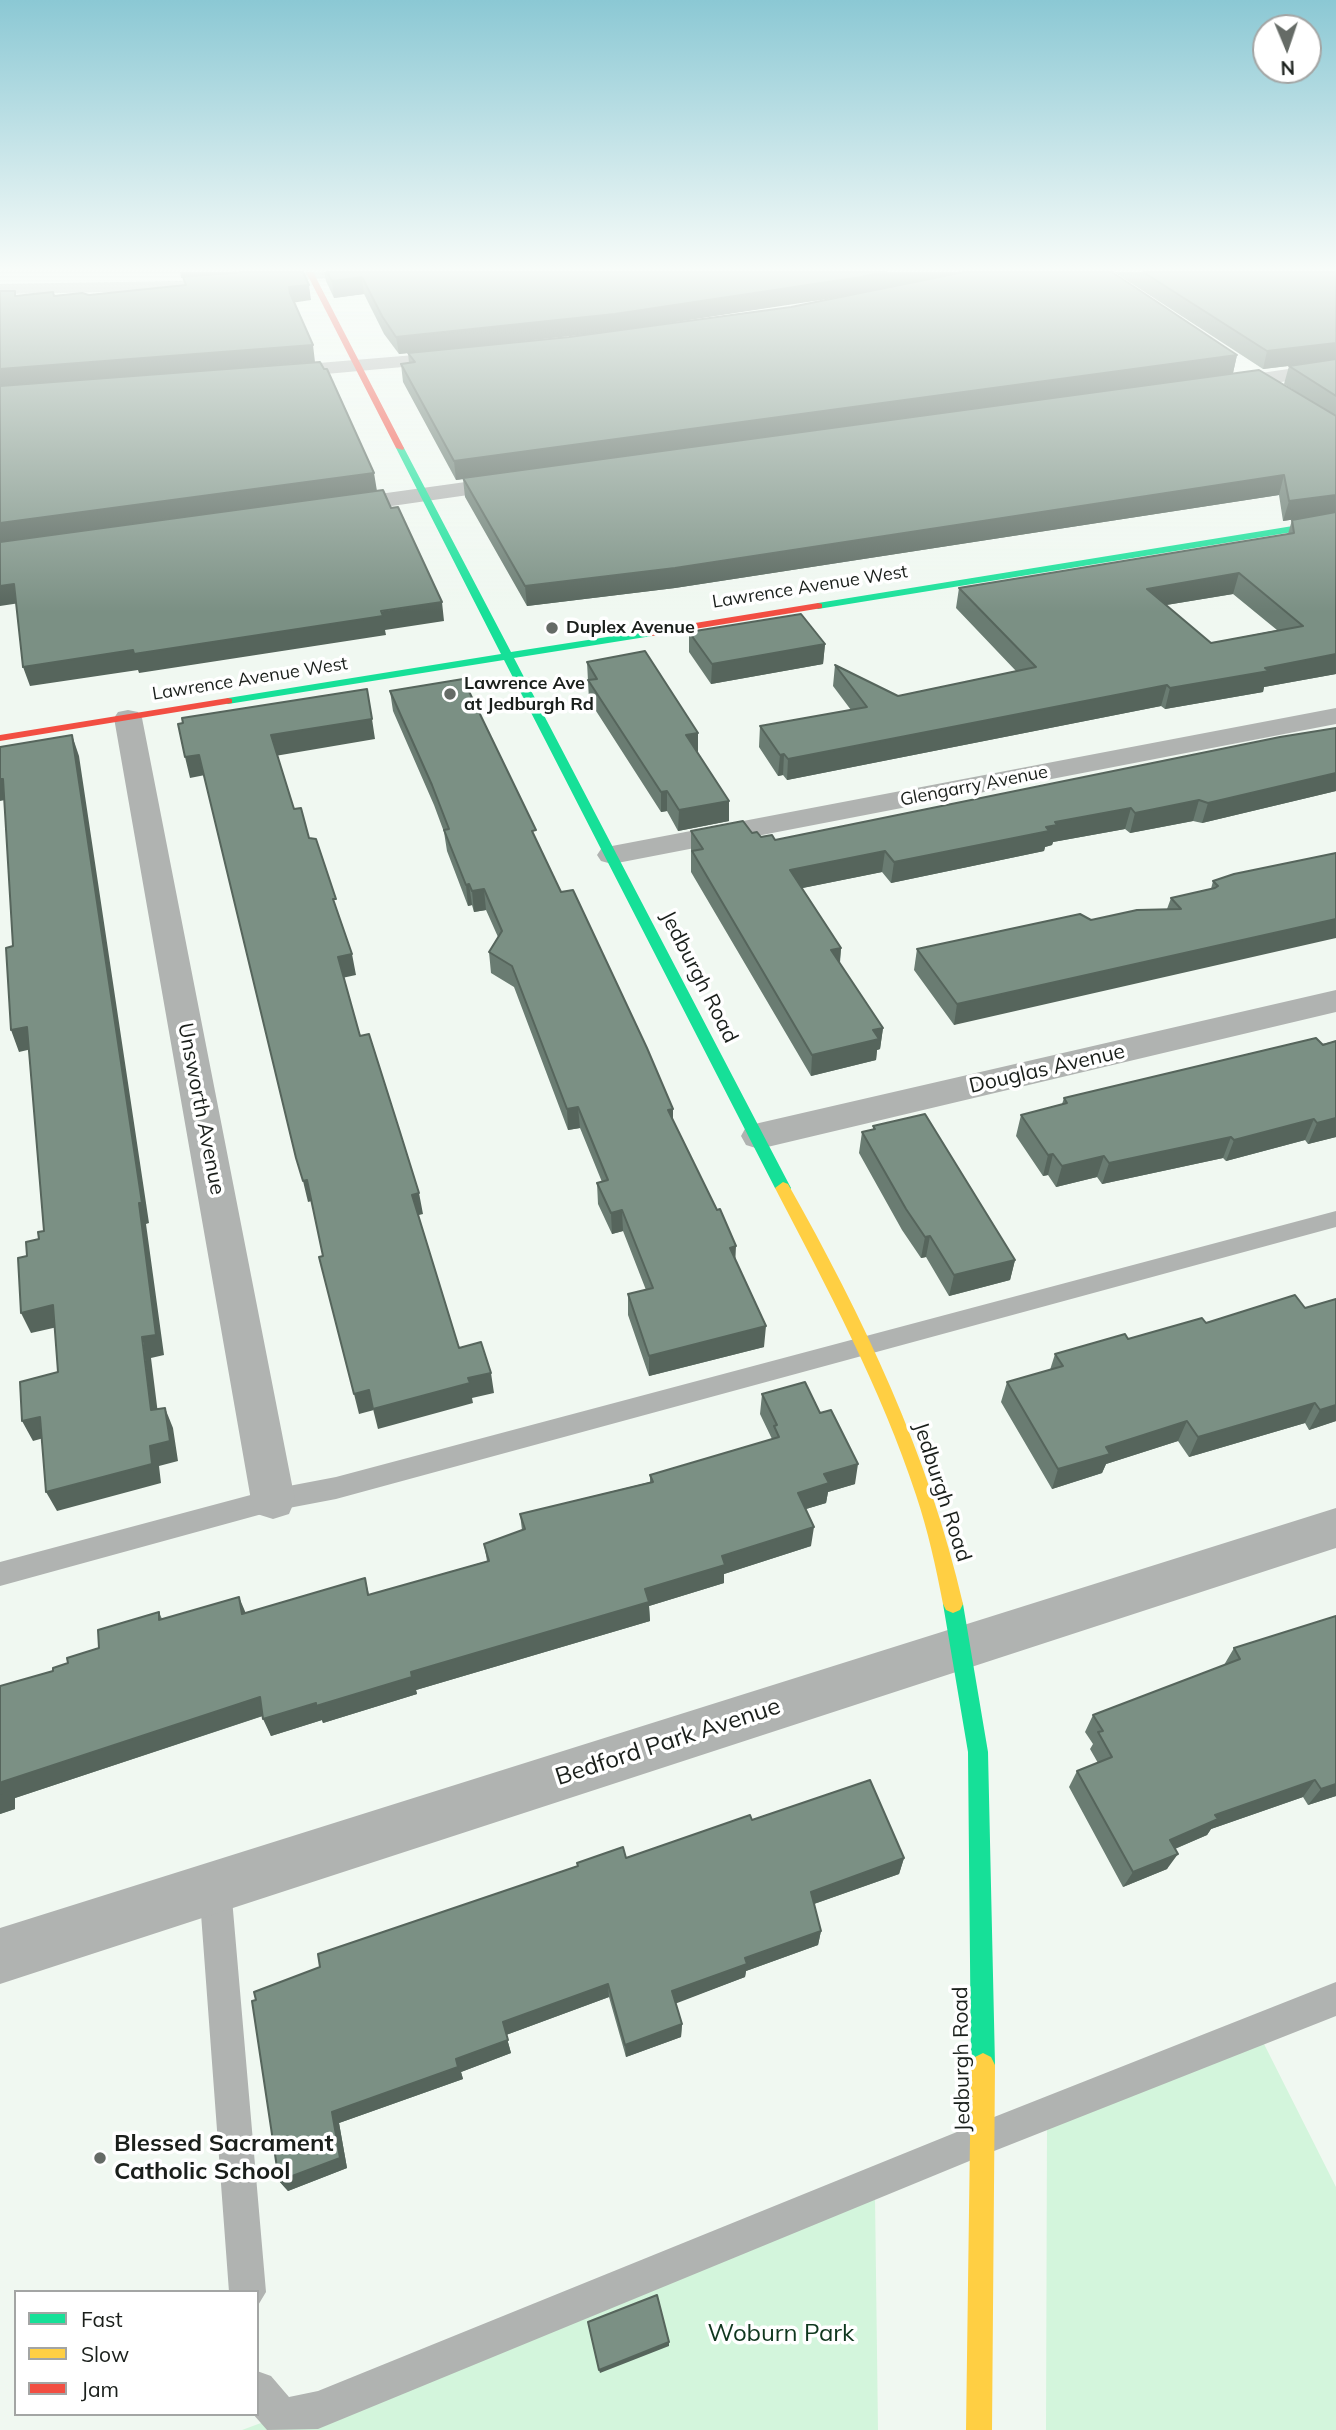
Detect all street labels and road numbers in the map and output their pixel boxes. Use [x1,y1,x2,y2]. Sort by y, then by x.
street label: Lawrence Avenue West [711,561,909,613]
street label: Lawrence Avenue West [151,653,349,705]
street label: Glengarry Avenue [898,761,1050,811]
street label: Jedburgh Road [655,907,743,1047]
street label: Unsworth Avenue [172,1021,230,1197]
street label: Douglas Avenue [967,1039,1127,1099]
street label: Jedburgh Road [908,1419,976,1565]
street label: Bedford Park Avenue [552,1692,784,1792]
street label: Jedburgh Road [948,1986,976,2132]

